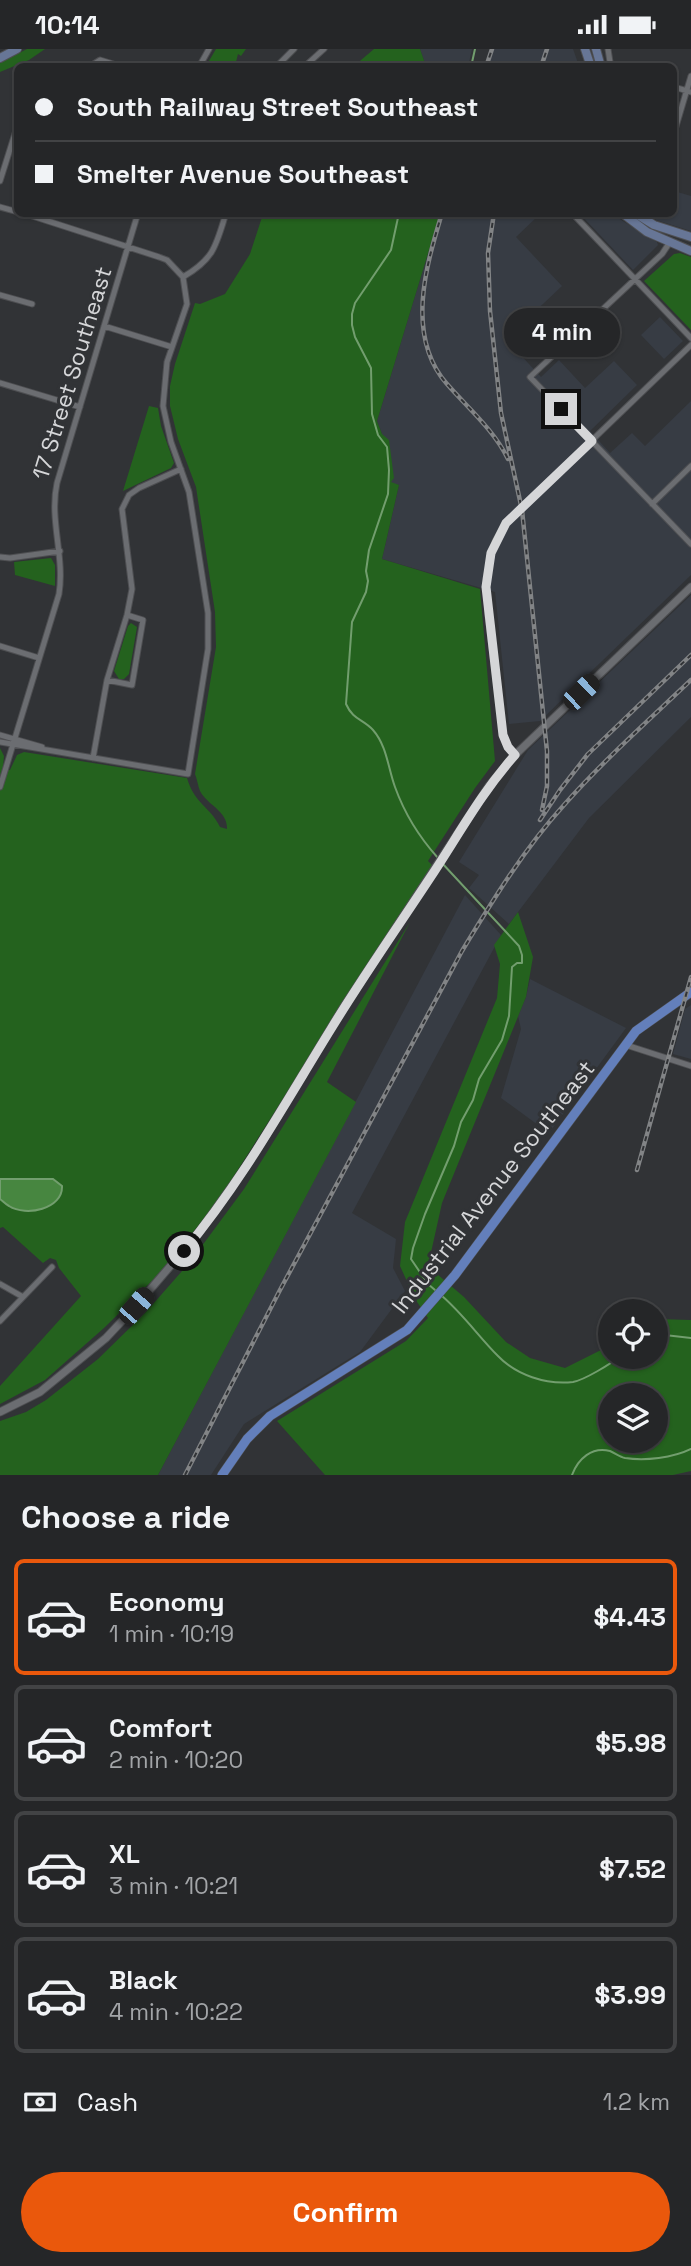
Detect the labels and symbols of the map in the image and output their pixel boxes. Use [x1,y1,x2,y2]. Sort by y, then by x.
street label: 17 Street Southeast [25,263,119,483]
callout: 4 min [503,307,619,357]
route end [545,393,577,425]
car [559,670,604,714]
street label: Industrial Avenue Southeast [385,1054,601,1320]
route start [168,1235,200,1267]
car [115,1283,158,1329]

